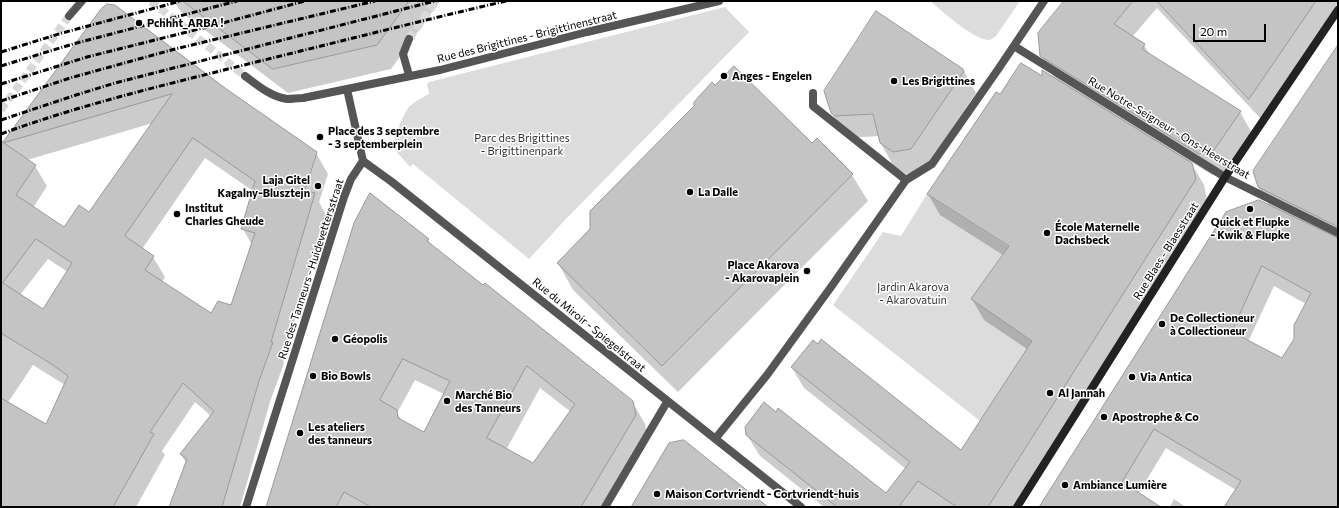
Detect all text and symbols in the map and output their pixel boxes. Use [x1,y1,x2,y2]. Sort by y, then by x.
street label: Rue des Brigittines - Brigittinenstraat [436,8,618,66]
place label: Pchhht_ARBA ! [147,16,223,30]
scale bar [1195,16,1268,42]
marker: Pchhht_ARBA ! [134,18,144,28]
text: 20 m [1200,24,1227,38]
place label: Anges - Engelen [732,69,812,83]
marker: Anges - Engelen [719,71,729,81]
place label: Les Brigittines [902,74,975,88]
street label: Rue Notre-Seigneur - Ons-Heerstraat [1086,74,1252,182]
marker: Les Brigittines [889,76,899,86]
place label: Place des 3 septembre - 3 septemberplein [328,124,439,150]
park label: Parc des Brigittines - Brigittinenpark [474,131,570,157]
marker: Place des 3 septembre - 3 septemberplein [315,132,325,142]
place label: Laja Gitel Kagalny-Blusztejn [218,173,310,199]
street label: Rue des Tanneurs - Huidevettersstraat [275,177,347,361]
marker: Laja Gitel Kagalny-Blusztejn [313,181,323,191]
place label: La Dalle [698,185,738,199]
marker: La Dalle [685,187,695,197]
street label: Rue Blaes - Blaesstraat [1130,200,1202,302]
place label: Institut Charles Gheude [185,201,264,227]
marker: Quick et Flupke - Kwik & Flupke [1245,204,1255,214]
marker: Institut Charles Gheude [172,209,182,219]
place label: Quick et Flupke - Kwik & Flupke [1211,215,1289,241]
place label: École Maternelle Dachsbeck [1055,220,1140,246]
marker: École Maternelle Dachsbeck [1042,228,1052,238]
place label: Place Akarova - Akarovaplein [725,258,799,284]
marker: Place Akarova - Akarovaplein [802,266,812,276]
street label: Rue du Miroir - Spiegelstraat [530,275,648,375]
park label: Jardin Akarova - Akarovatuin [877,280,949,306]
place label: De Collectioneur à Collectioneur [1170,311,1254,337]
marker: De Collectioneur à Collectioneur [1157,319,1167,329]
place label: Géopolis [343,332,388,346]
marker: Géopolis [330,334,340,344]
place label: Bio Bowls [321,369,371,383]
place label: Via Antica [1140,370,1192,384]
marker: Bio Bowls [308,371,318,381]
marker: Via Antica [1127,372,1137,382]
place label: Al Jannah [1058,386,1105,400]
place label: Marché Bio des Tanneurs [455,388,521,414]
marker: Al Jannah [1045,388,1055,398]
marker: Marché Bio des Tanneurs [442,396,452,406]
place label: Apostrophe & Co [1112,410,1199,424]
marker: Apostrophe & Co [1099,412,1109,422]
place label: Les ateliers des tanneurs [308,420,372,446]
marker: Les ateliers des tanneurs [295,428,305,438]
place label: Ambiance Lumière [1073,478,1167,492]
marker: Ambiance Lumière [1060,480,1070,490]
place label: Maison Cortvriendt - Cortvriendt-huis [665,487,859,501]
marker: Maison Cortvriendt - Cortvriendt-huis [652,489,662,499]

